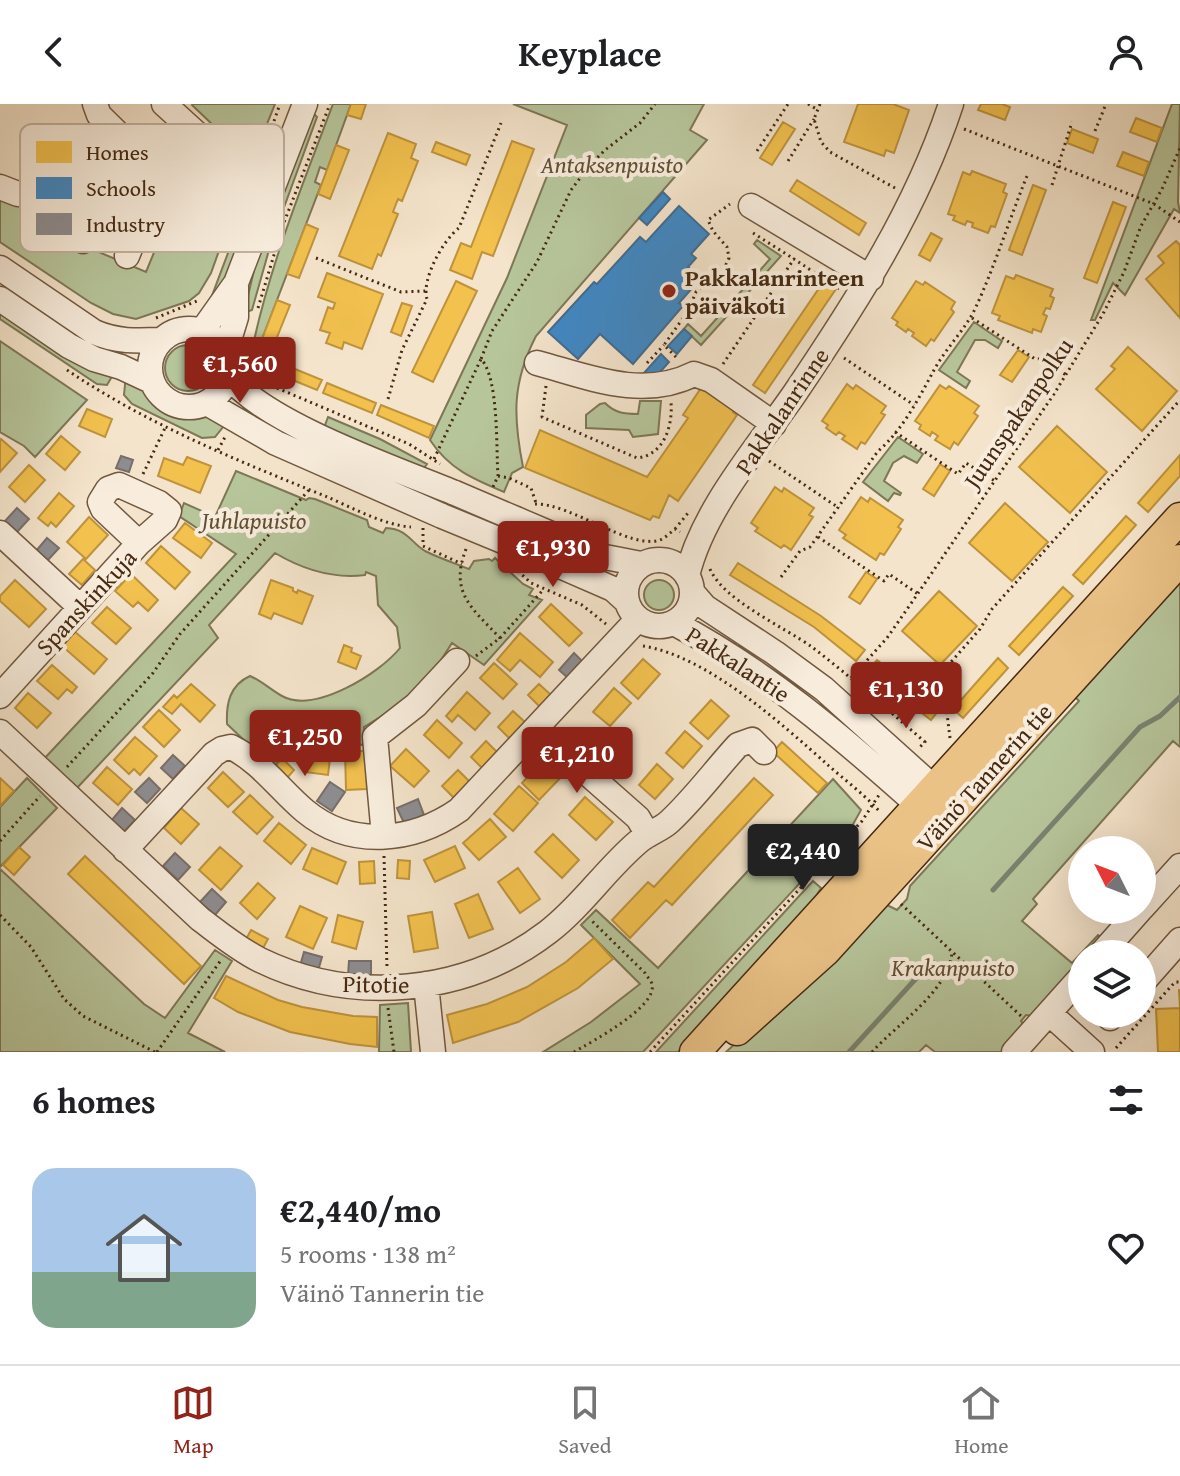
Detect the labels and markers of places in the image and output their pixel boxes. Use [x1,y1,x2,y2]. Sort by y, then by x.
place label: Pakkalanrinteen päiväkoti [685,260,864,323]
marker: Pakkalanrinteen päiväkoti [660,282,678,300]
pin: €1,560 [175,337,305,405]
pin: €1,930 [488,521,618,589]
pin: €1,130 [841,662,971,730]
pin: €1,250 [240,710,370,778]
pin: €1,210 [512,727,642,795]
pin: €2,440 [738,824,868,892]

